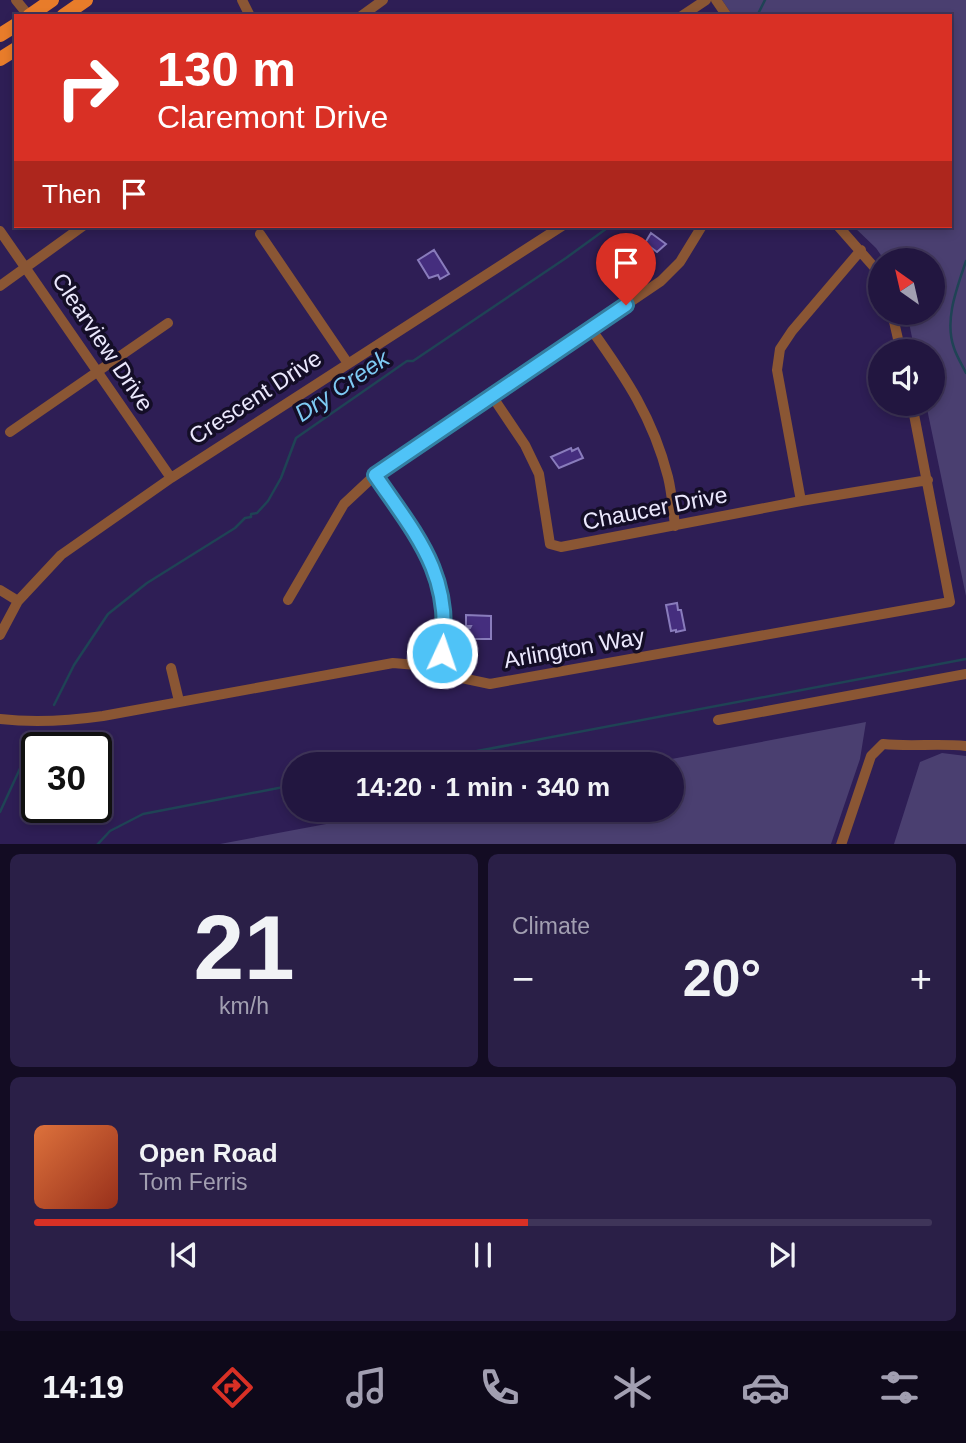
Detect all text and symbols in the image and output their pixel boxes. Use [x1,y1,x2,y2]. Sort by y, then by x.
icon: right [42,42,133,133]
text: 130 m [157,42,296,96]
text: Claremont Drive [157,99,388,135]
icon: arrive [115,175,153,213]
text: Then [42,179,101,209]
pin [596,233,656,305]
icon: arrive [607,244,645,282]
north arrow [868,248,945,326]
map controls [868,248,945,416]
street label: Clearview Drive [47,268,159,416]
button: sound [868,339,945,416]
water label: Dry Creek [289,343,396,427]
street label: Crescent Drive [184,345,326,449]
street label: Chaucer Drive [580,481,730,535]
position arrow [405,616,479,690]
street label: Arlington Way [502,623,647,673]
speed limit sign: 30 [21,732,112,823]
text: 14:20 · 1 min · 340 m [356,772,610,802]
text: 21 [193,897,295,998]
text: Climate [512,913,590,939]
text: 20° [683,949,761,1007]
text: − [512,958,534,1000]
text: + [910,958,932,1000]
text: km/h [219,993,269,1019]
text: Open Road [139,1138,278,1168]
text: Tom Ferris [139,1169,248,1195]
icon: previous [165,1236,203,1274]
icon: pause [464,1236,502,1274]
icon: next [763,1236,801,1274]
icon: directions [208,1363,257,1412]
icon: music [342,1363,391,1412]
icon: phone [475,1363,524,1412]
icon: climate [608,1363,657,1412]
icon: car [741,1363,790,1412]
icon: filters [875,1363,924,1412]
text: 14:19 [42,1369,124,1405]

